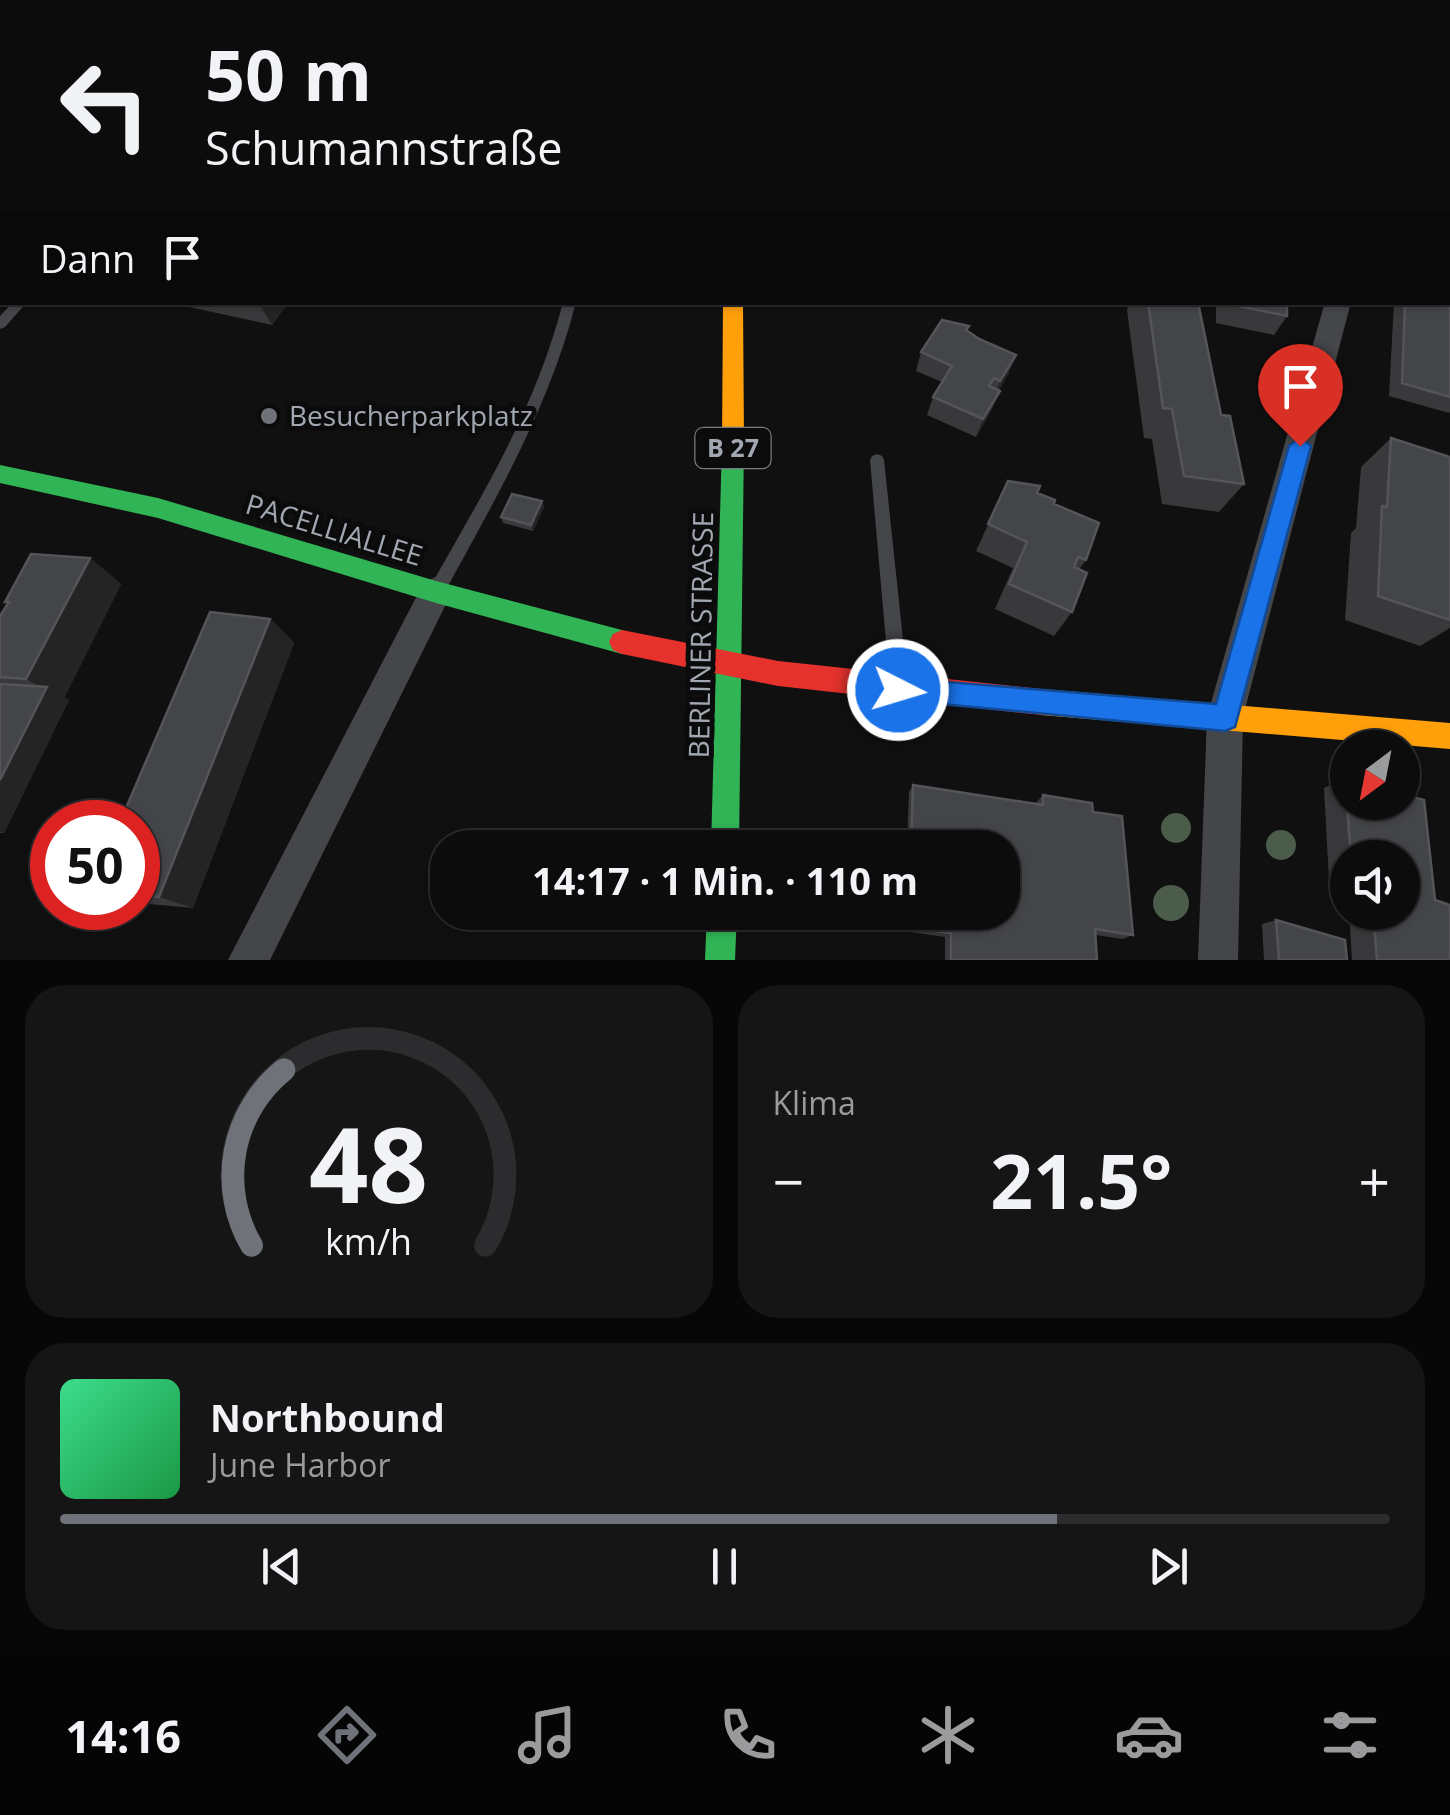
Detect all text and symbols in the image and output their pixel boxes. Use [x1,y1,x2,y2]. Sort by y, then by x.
text: 50 m [205,26,372,122]
icon: left [40,40,170,170]
text: Schumannstraße [205,117,562,178]
icon: arrive [155,230,210,285]
text: Dann [40,232,135,284]
pin [1258,344,1343,447]
icon: arrive [1273,359,1328,414]
place label: Besucherparkplatz [289,396,533,434]
marker: Besucherparkplatz [258,405,280,427]
road number: B 27 [696,428,770,468]
street label: PACELLIALLEE [241,484,427,574]
street label: BERLINER STRASSE [679,511,721,759]
position arrow [846,638,950,742]
north arrow [1330,730,1420,820]
map controls [1330,730,1420,930]
speed limit sign: 50 [30,800,160,930]
button: sound [1330,840,1420,930]
text: 14:17 · 1 Min. · 110 m [532,854,918,906]
text: Klima [773,1081,856,1124]
text: 48 [309,1092,428,1233]
text: 21.5° [990,1129,1172,1231]
text: − [773,1143,804,1218]
text: + [1359,1143,1390,1218]
text: km/h [325,1217,412,1265]
text: Northbound [210,1391,445,1443]
text: June Harbor [210,1443,390,1486]
icon: previous [254,1539,309,1594]
icon: pause [697,1539,752,1594]
icon: next [1141,1539,1196,1594]
icon: directions [312,1700,382,1770]
icon: music [512,1700,582,1770]
icon: phone [713,1700,783,1770]
icon: climate [913,1700,983,1770]
icon: car [1114,1700,1184,1770]
icon: filters [1315,1700,1385,1770]
text: 14:16 [65,1705,181,1766]

